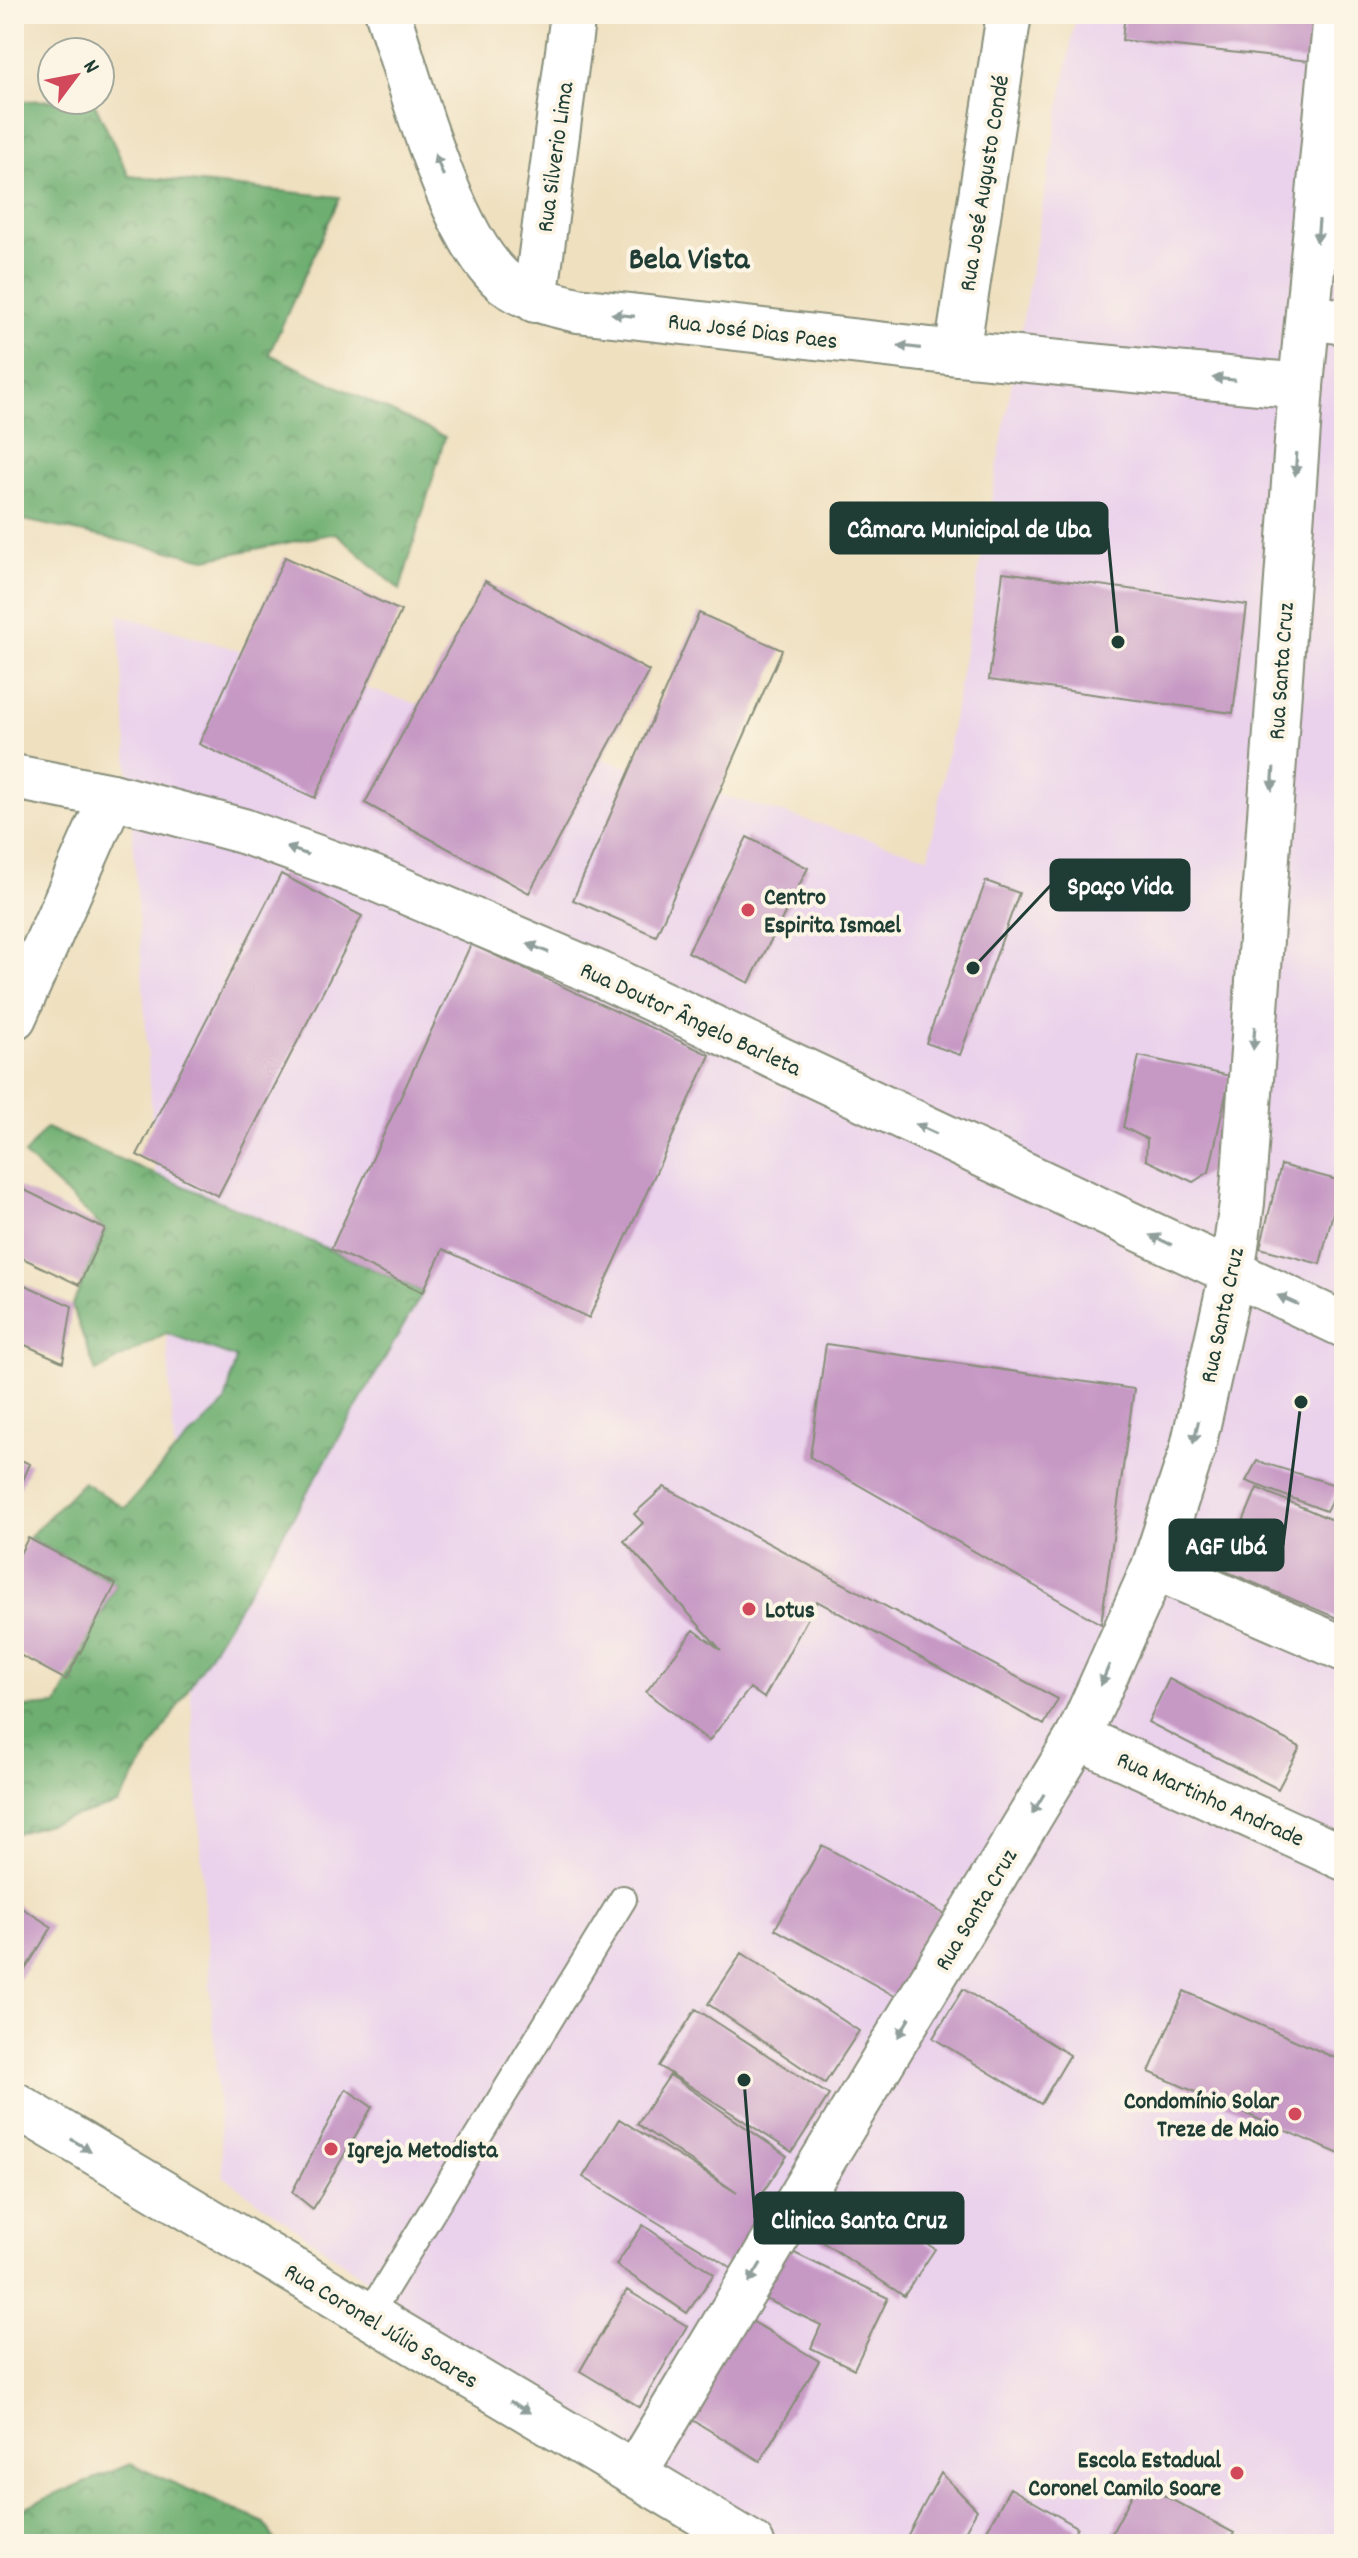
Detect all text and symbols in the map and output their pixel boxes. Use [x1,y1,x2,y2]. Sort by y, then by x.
north arrow [36,36,116,116]
text: N [74,54,106,80]
street label: Rua José Augusto Condé [952,73,1020,294]
street label: Rua Silverio Lima [530,79,584,235]
one-way arrow [432,153,445,177]
one-way arrow [1311,219,1324,244]
district label: Bela Vista [629,239,750,285]
street label: Rua José Dias Paes [666,306,839,360]
one-way arrow [610,308,635,321]
one-way arrow [896,341,921,354]
one-way arrow [1211,372,1236,385]
one-way arrow [1289,452,1302,477]
callout: Câmara Municipal de Uba [831,503,1107,553]
text: Câmara Municipal de Uba [847,513,1092,550]
street label: Rua Santa Cruz [1261,601,1305,741]
one-way arrow [1266,767,1279,792]
one-way arrow [285,844,309,857]
callout: Spaço Vida [1051,860,1189,910]
text: Spaço Vida [1067,870,1173,907]
place label: Centro Espirita Ismael [764,882,901,944]
marker: Centro Espirita Ismael [739,901,757,919]
one-way arrow [526,941,550,954]
street label: Rua Doutor Ângelo Barleta [574,954,807,1087]
one-way arrow [1247,1026,1260,1051]
one-way arrow [915,1122,938,1136]
one-way arrow [1150,1233,1173,1247]
street label: Rua Santa Cruz [1193,1245,1255,1386]
one-way arrow [1276,1293,1299,1306]
one-way arrow [1189,1419,1202,1444]
callout: AGF Ubá [1170,1520,1283,1570]
text: AGF Ubá [1185,1530,1268,1567]
place label: Lotus [765,1595,815,1629]
marker: Lotus [740,1600,758,1618]
one-way arrow [1099,1663,1112,1686]
street label: Rua Martinho Andrade [1111,1744,1309,1857]
one-way arrow [1031,1793,1045,1815]
street label: Rua Santa Cruz [928,1843,1028,1978]
one-way arrow [897,2016,911,2038]
place label: Condomínio Solar Treze de Maio [1124,2086,1280,2148]
marker: Condomínio Solar Treze de Maio [1286,2105,1304,2123]
place label: Igreja Metodista [347,2135,498,2169]
one-way arrow [70,2137,92,2151]
marker: Igreja Metodista [322,2140,340,2158]
callout: Clinica Santa Cruz [755,2193,963,2243]
text: Clinica Santa Cruz [771,2204,948,2241]
street label: Rua Coronel Júlio Soares [277,2256,484,2399]
one-way arrow [748,2262,762,2284]
one-way arrow [509,2400,531,2414]
place label: Escola Estadual Coronel Camilo Soare [1028,2445,1221,2507]
marker: Escola Estadual Coronel Camilo Soare [1228,2464,1246,2482]

